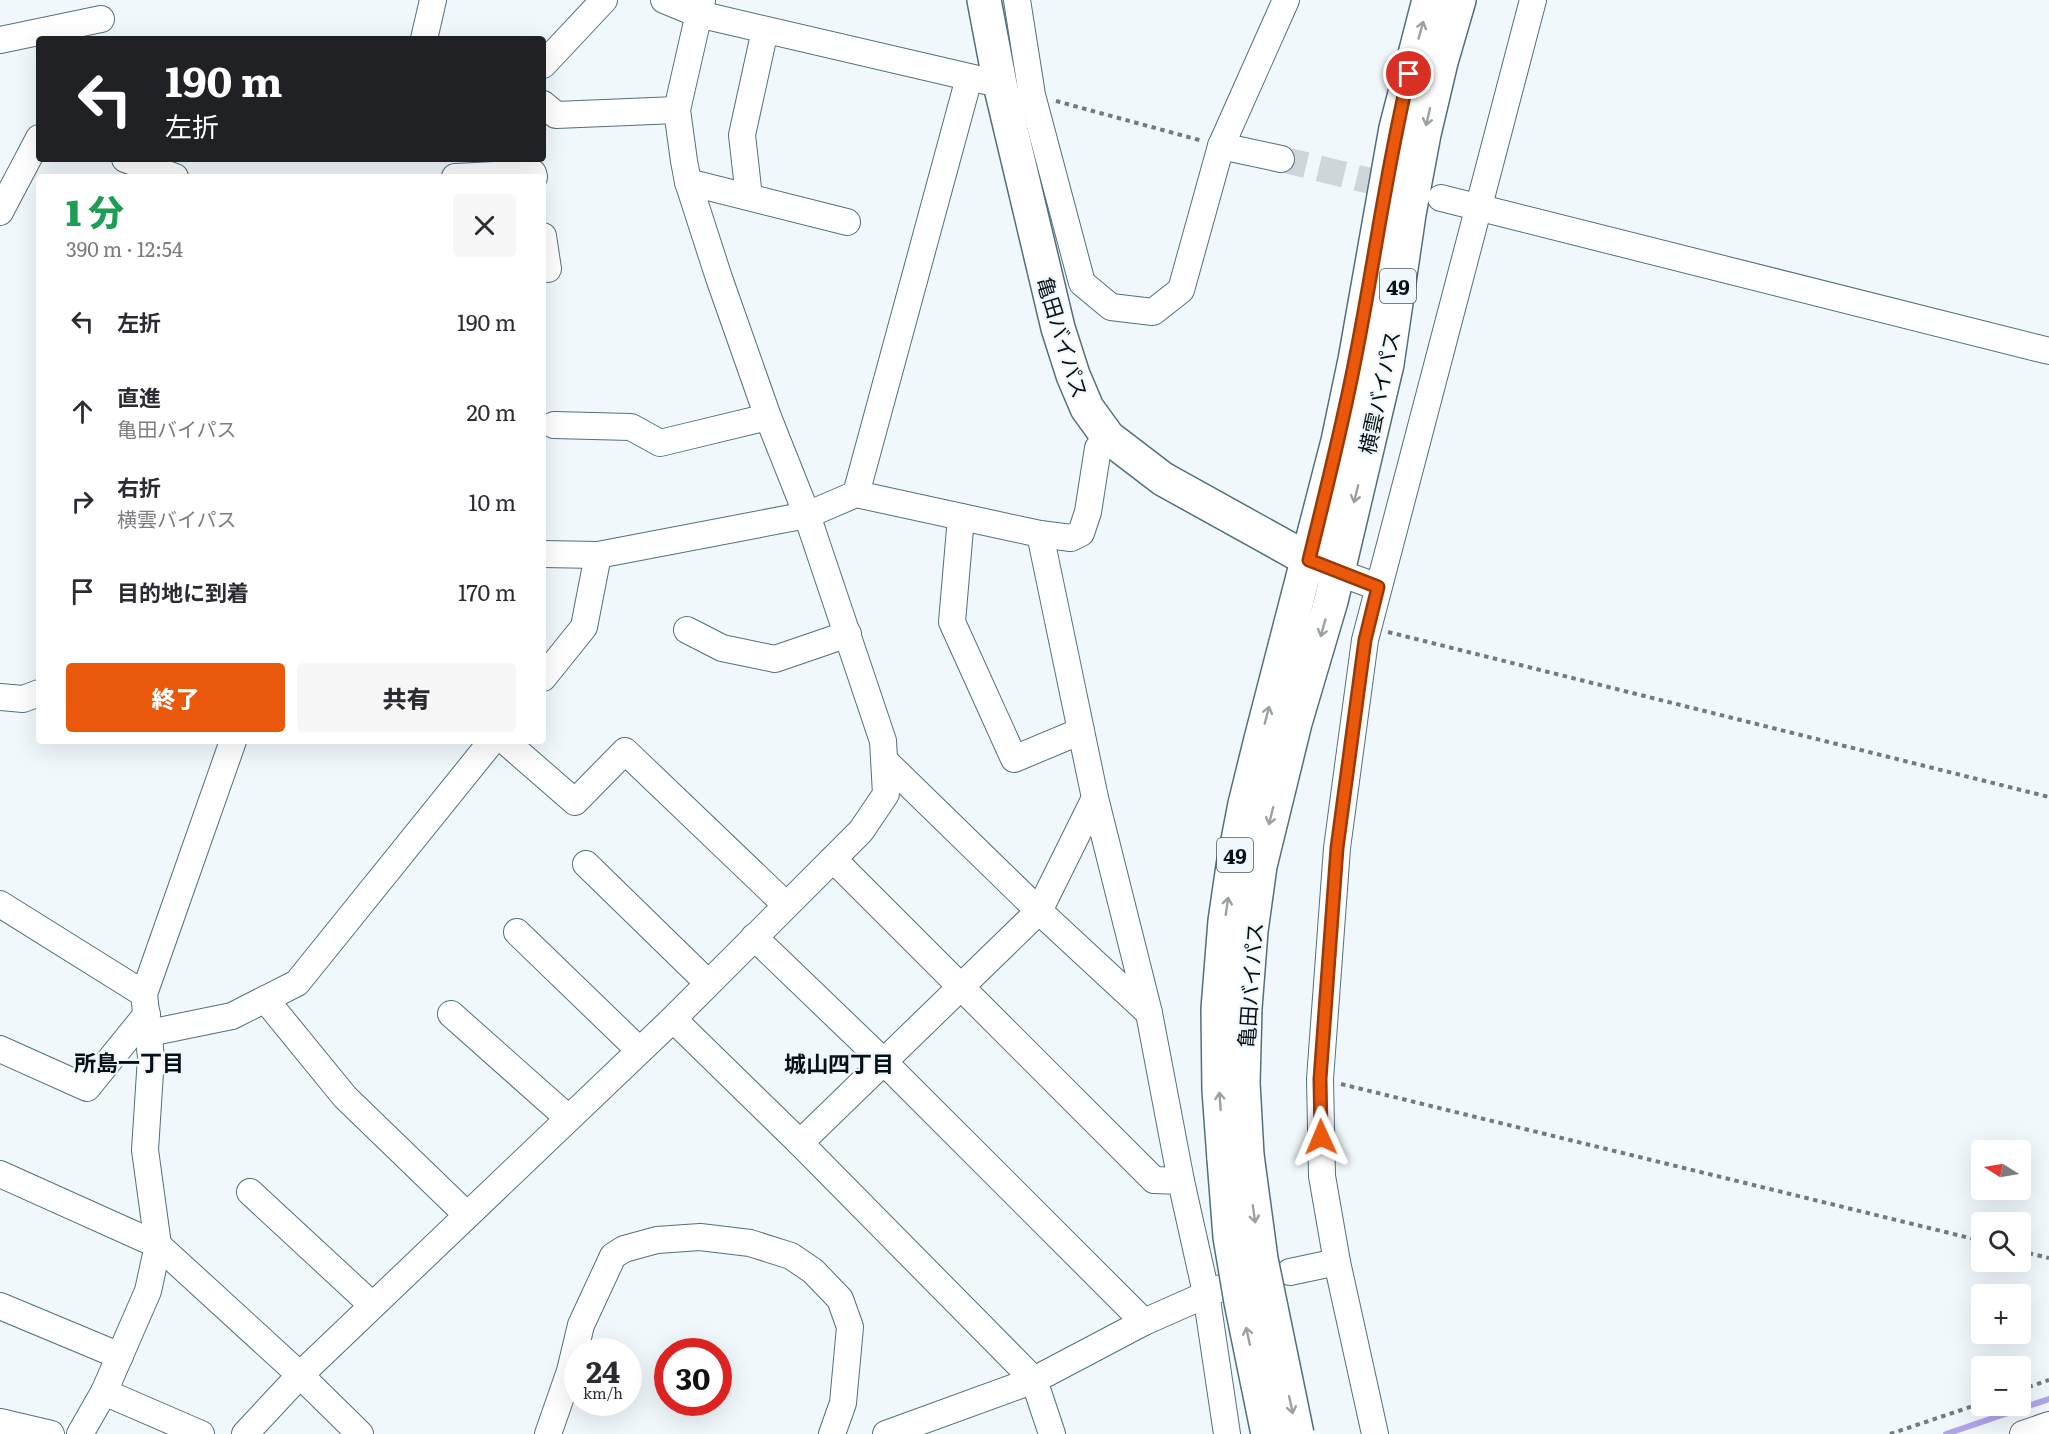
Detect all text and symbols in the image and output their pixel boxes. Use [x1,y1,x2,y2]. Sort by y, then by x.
one-way arrow [1416,21,1427,40]
text: 190 m [165,48,283,110]
pin [1383,48,1434,99]
icon: arrive [1392,57,1425,90]
icon: left [66,60,144,138]
text: 左折 [165,105,219,145]
one-way arrow [1422,107,1433,127]
text: 1 分 [66,184,124,237]
button: close [453,194,516,257]
text: 390 m · 12:54 [66,233,183,263]
road number: 49 [1380,269,1416,303]
street label: 亀田バイパス [1031,272,1097,402]
icon: left [66,305,99,338]
text: 左折 [117,305,161,338]
text: 190 m [457,305,516,338]
street label: 横雲バイパス [1350,327,1406,457]
text: 直進 [117,380,161,413]
icon: ahead [66,395,99,428]
text: 20 m [466,395,516,428]
text: 亀田バイパス [117,413,237,443]
text: 右折 [117,470,161,503]
one-way arrow [1349,484,1361,503]
icon: right [66,485,99,518]
text: 10 m [469,485,516,518]
text: 横雲バイパス [117,503,237,533]
icon: arrive [66,575,99,608]
text: 目的地に到着 [117,575,249,608]
text: 170 m [458,575,516,608]
one-way arrow [1317,619,1328,638]
button: 終了 [66,663,285,732]
button: 共有 [297,663,516,732]
one-way arrow [1262,706,1273,725]
one-way arrow [1264,807,1276,826]
road number: 49 [1217,838,1253,872]
one-way arrow [1222,897,1233,916]
street label: 亀田バイパス [1229,921,1269,1049]
district label: 所島一丁目 [74,1045,184,1078]
district label: 城山四丁目 [784,1046,894,1079]
one-way arrow [1214,1091,1225,1111]
position arrow [1289,1105,1353,1169]
north arrow [1971,1140,2031,1200]
map controls [1971,1140,2031,1416]
one-way arrow [1248,1203,1259,1223]
button: search [1971,1212,2031,1272]
button: + [1971,1284,2031,1344]
one-way arrow [1242,1326,1253,1346]
speed limit sign: 30 [654,1338,732,1416]
text: 24 [586,1348,620,1392]
button: − [1971,1356,2031,1416]
text: km/h [583,1381,623,1404]
one-way arrow [1286,1395,1297,1414]

